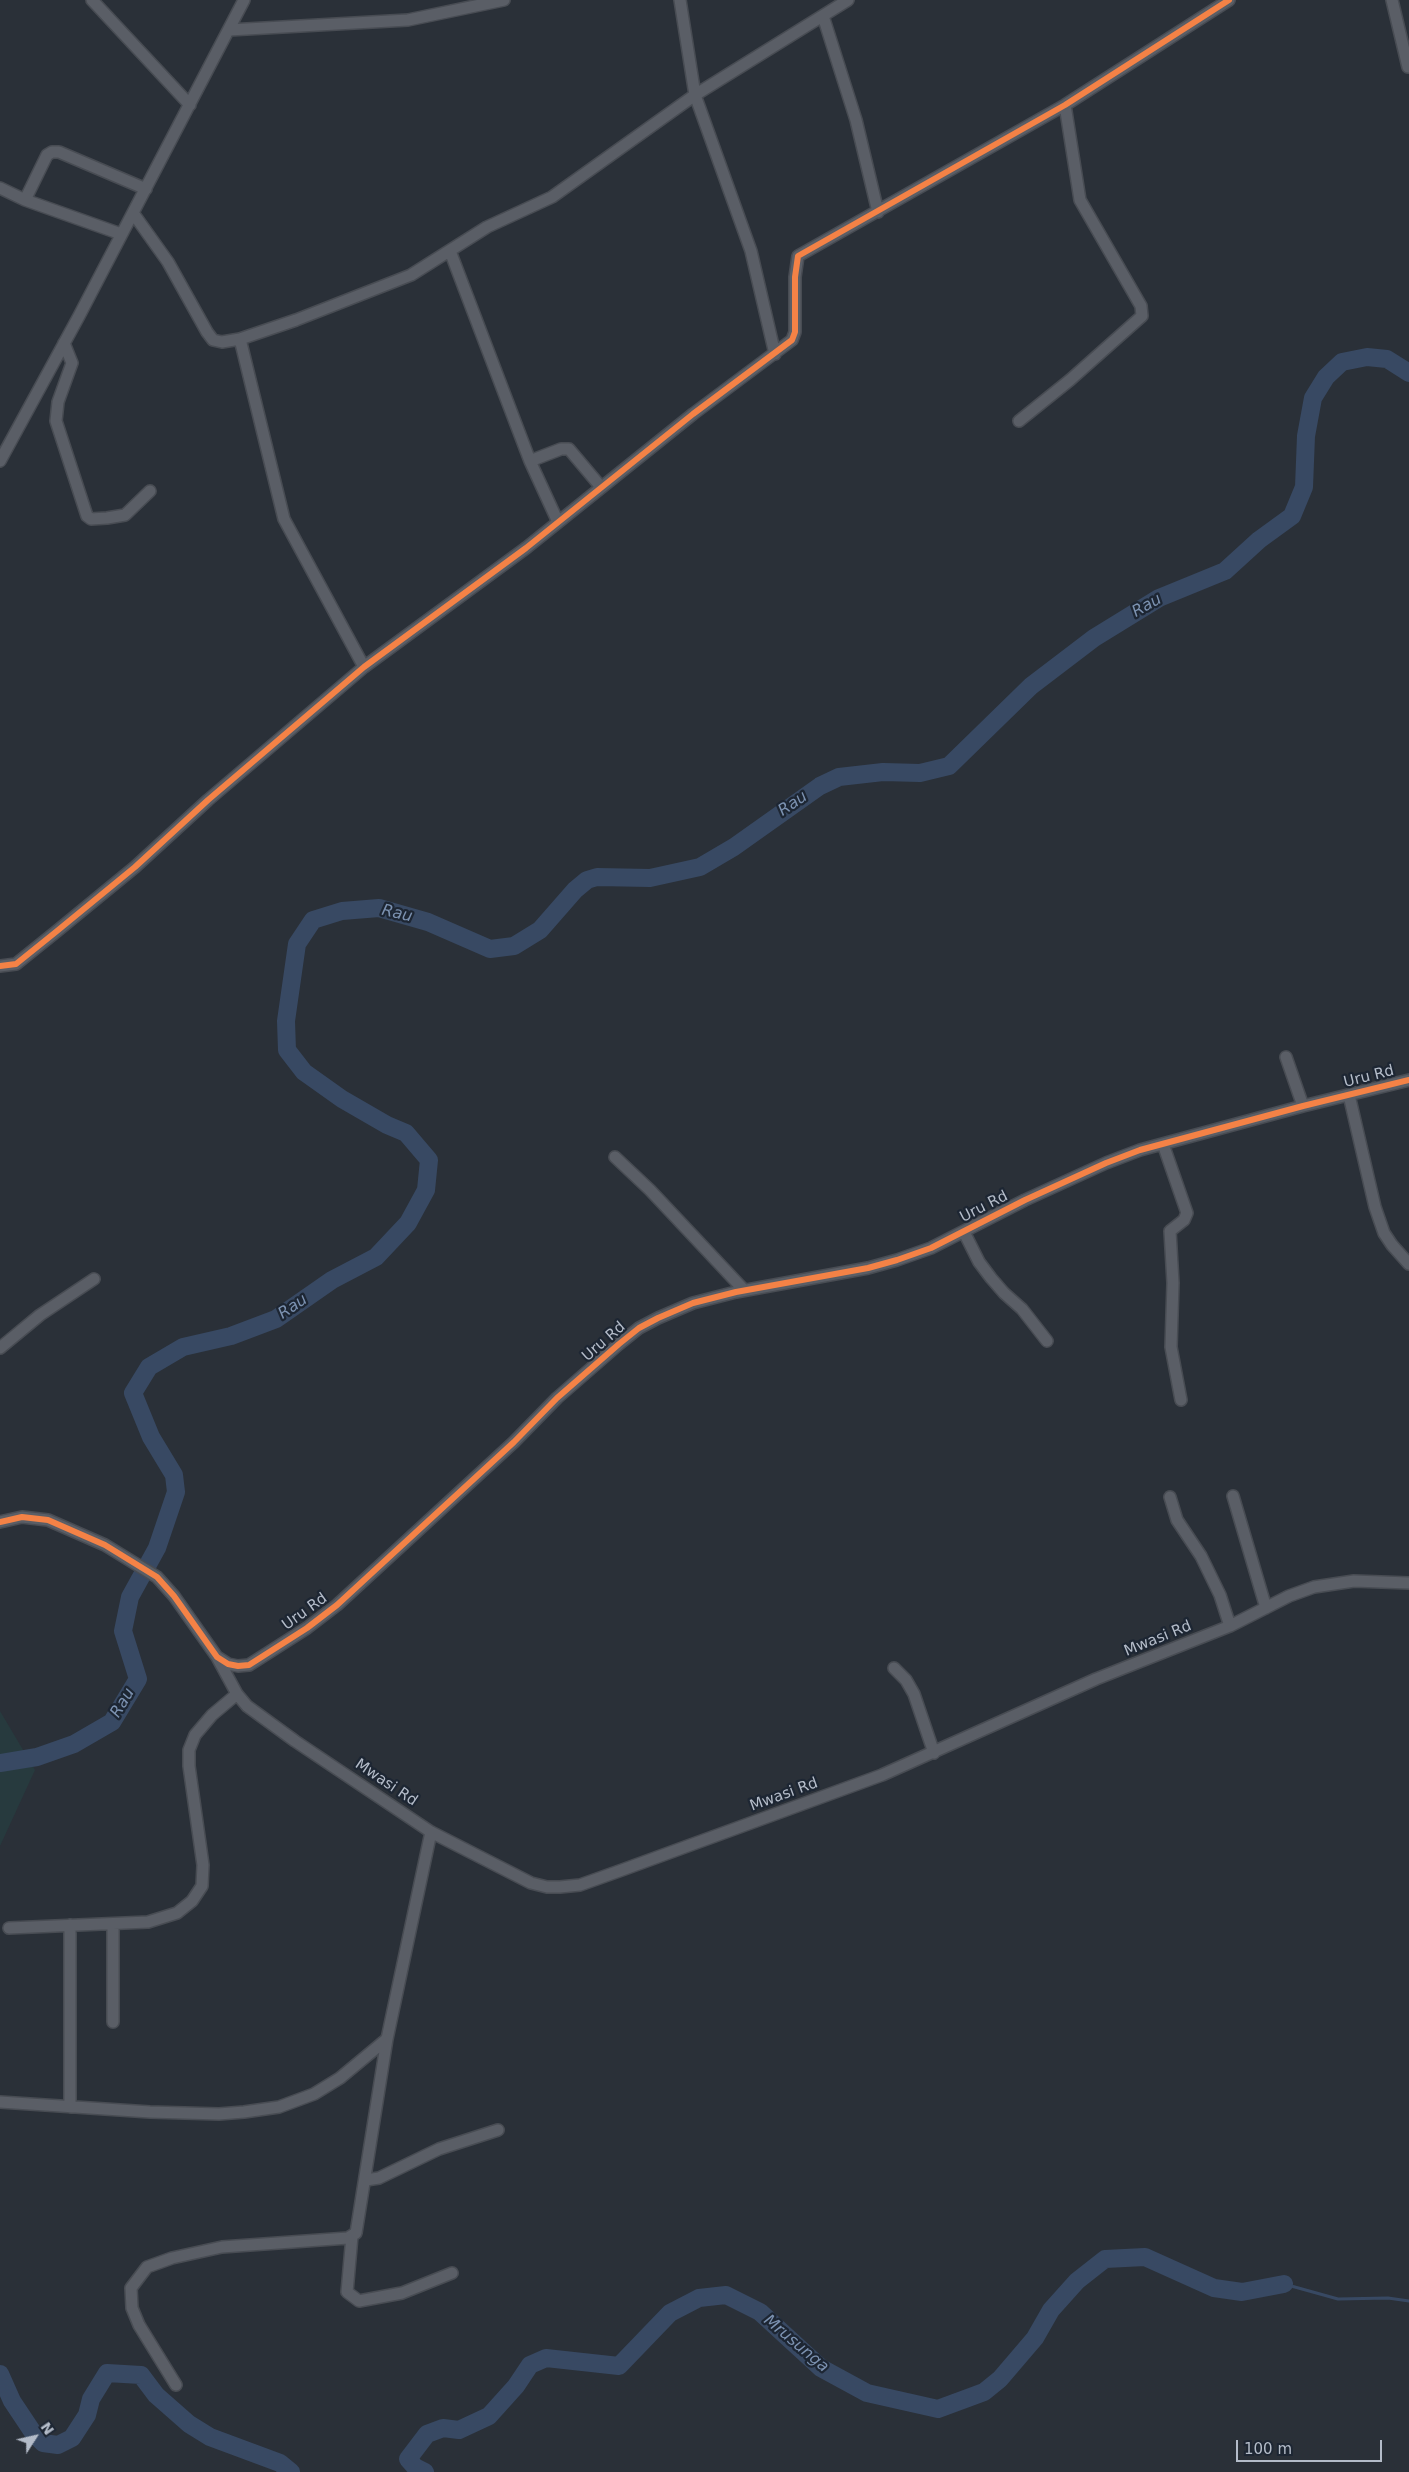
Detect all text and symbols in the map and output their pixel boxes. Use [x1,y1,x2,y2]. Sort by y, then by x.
water label: Rau [1129,590,1165,622]
water label: Rau [775,787,811,821]
water label: Rau [380,901,414,927]
street label: Uru Rd [1342,1062,1396,1092]
street label: Uru Rd [957,1187,1011,1227]
water label: Rau [275,1290,311,1324]
street label: Uru Rd [579,1318,629,1366]
street label: Uru Rd [279,1590,331,1634]
street label: Mwasi Rd [1122,1617,1194,1661]
water label: Rau [107,1685,139,1721]
street label: Mwasi Rd [351,1756,421,1810]
street label: Mwasi Rd [748,1774,820,1816]
water label: Mrusunga [760,2311,832,2377]
north arrow [10,2412,60,2462]
text: N [37,2419,57,2438]
scale bar [1239,2430,1385,2462]
text: 100 m [1244,2440,1292,2458]

